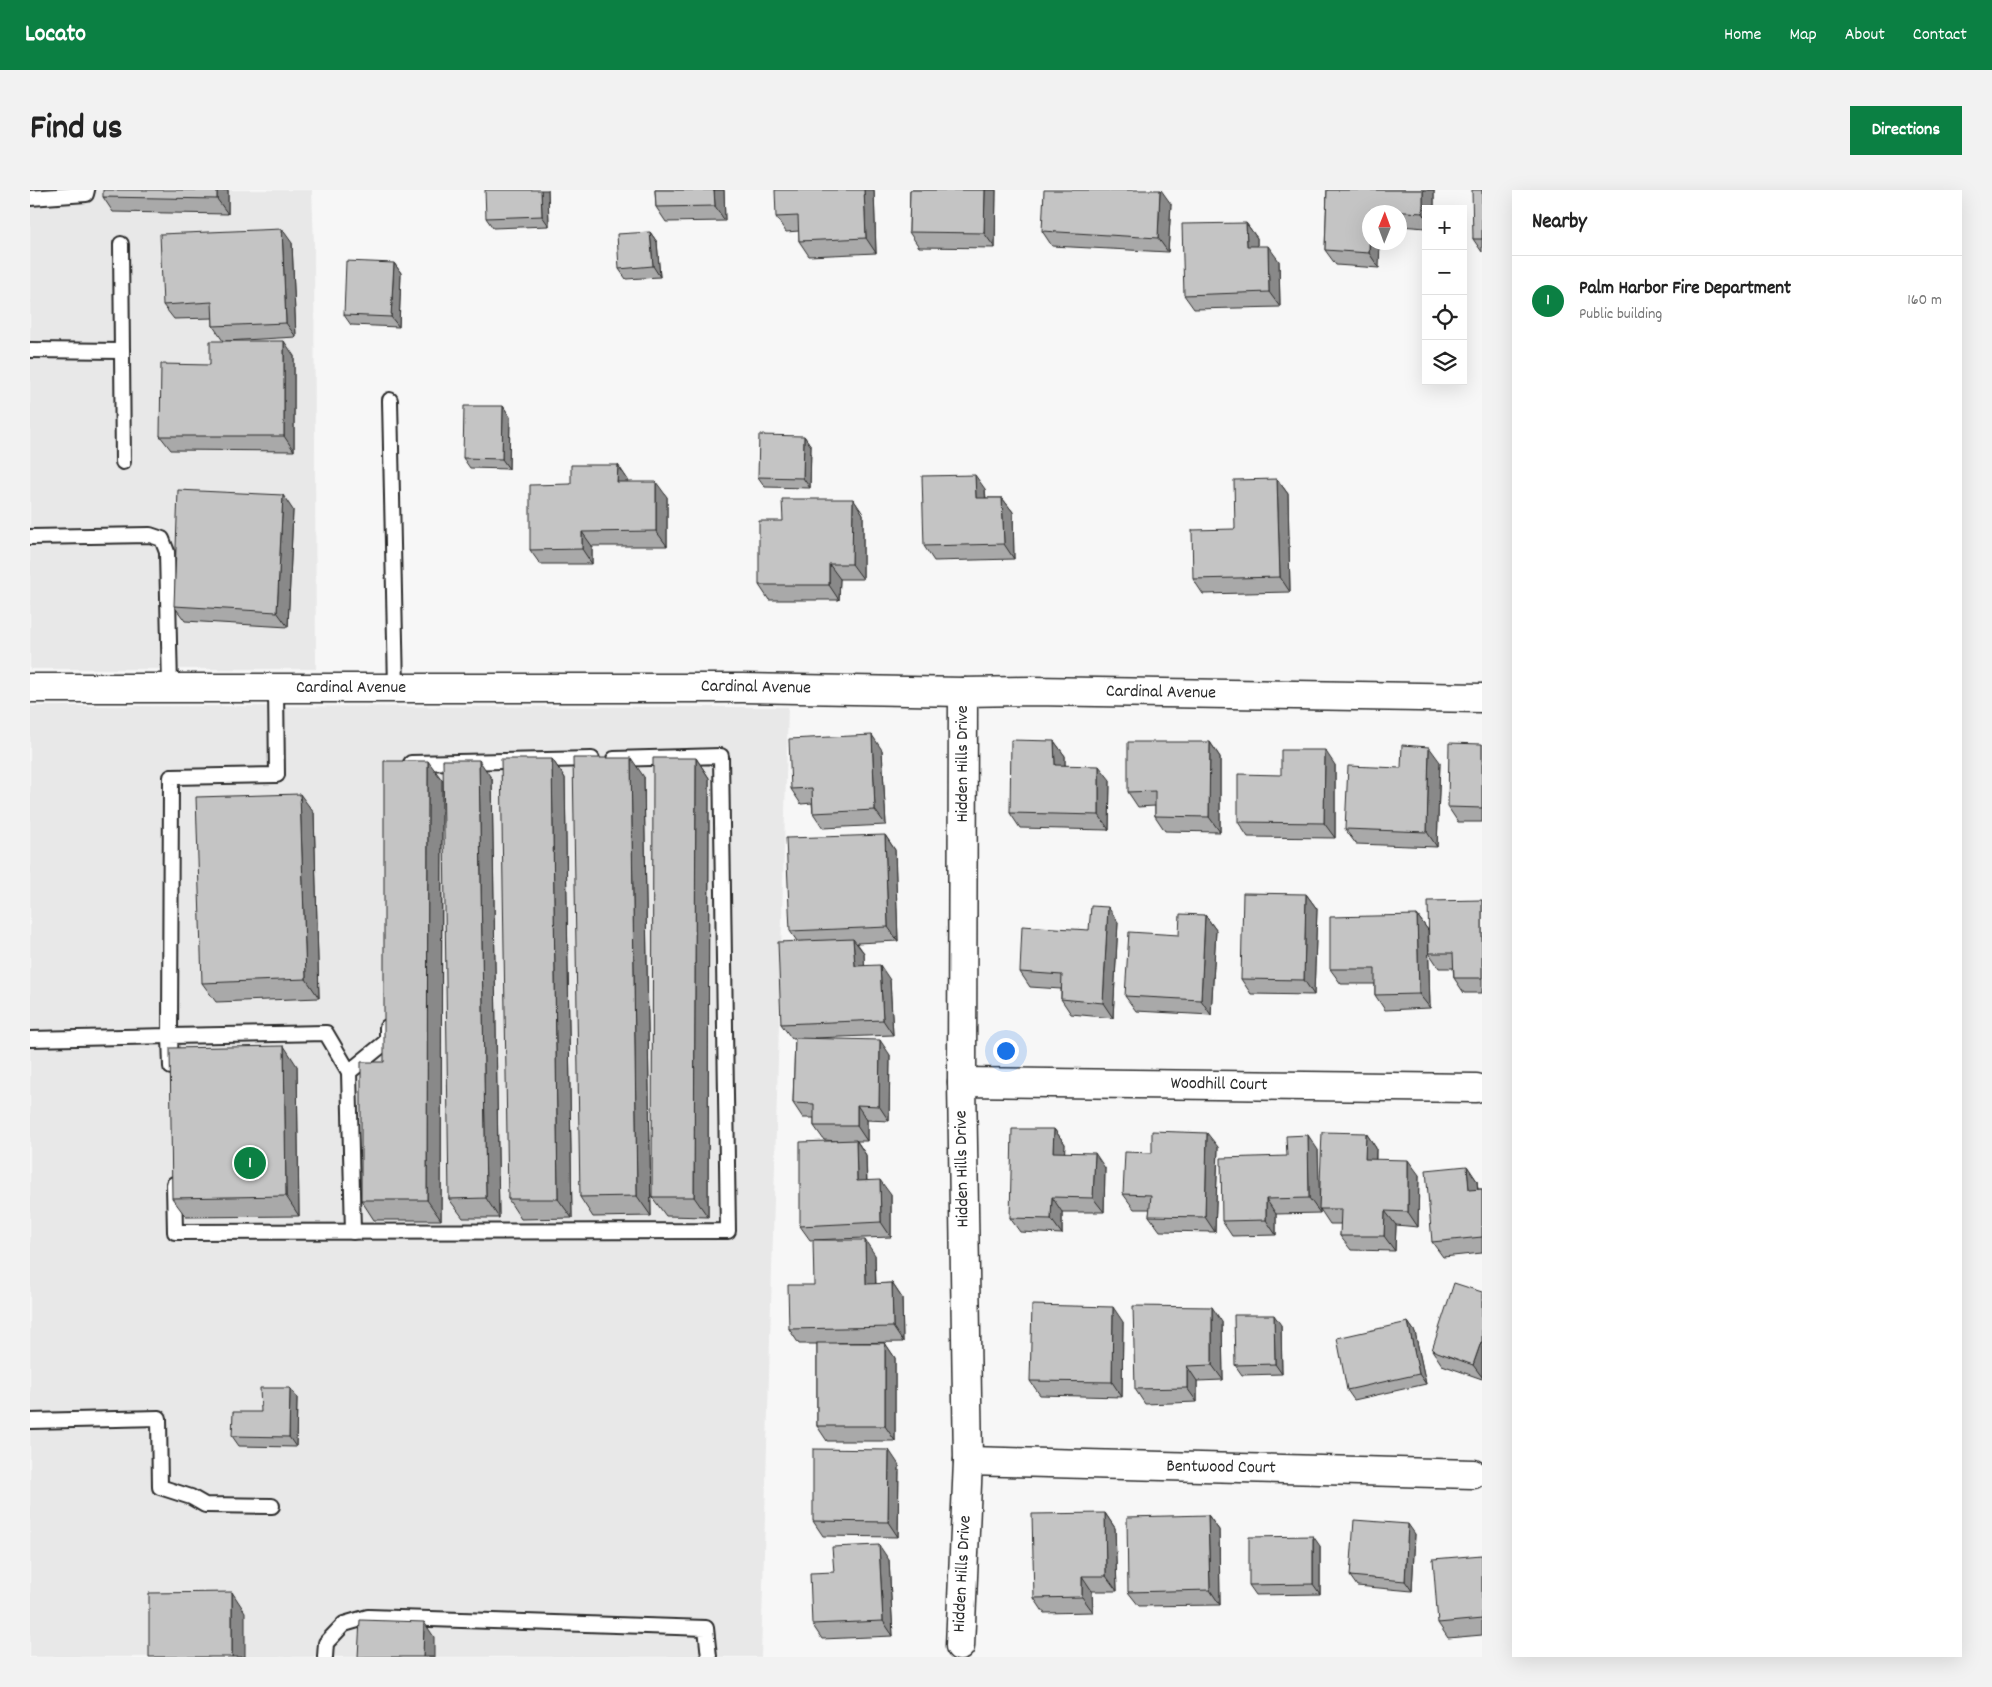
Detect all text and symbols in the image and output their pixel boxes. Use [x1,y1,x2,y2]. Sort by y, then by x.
text: Locato [25,18,86,52]
text: Home [1724,23,1761,48]
text: Map [1789,23,1817,48]
text: About [1845,23,1885,48]
text: Contact [1913,23,1967,48]
text: Find us [30,105,122,155]
button: Directions [1850,106,1962,155]
north arrow [1362,205,1407,250]
map controls [1422,205,1467,385]
button: + [1422,205,1467,250]
text: Nearby [1532,208,1587,238]
button: − [1422,250,1467,295]
text: Palm Harbor Fire Department [1579,276,1791,303]
text: 1 [1546,289,1550,312]
text: 160 m [1907,289,1942,312]
button: locate [1422,295,1467,340]
text: Public building [1579,303,1662,326]
button: layers [1422,340,1467,385]
street label: Cardinal Avenue [701,675,811,701]
street label: Cardinal Avenue [296,676,406,701]
street label: Cardinal Avenue [1106,680,1216,706]
street label: Hidden Hills Drive [951,705,976,823]
your location [993,1038,1019,1064]
street label: Woodhill Court [1170,1072,1268,1098]
street label: Hidden Hills Drive [949,1110,977,1228]
pin: 1 [234,1144,266,1182]
street label: Bentwood Court [1166,1455,1276,1481]
street label: Hidden Hills Drive [947,1515,979,1633]

